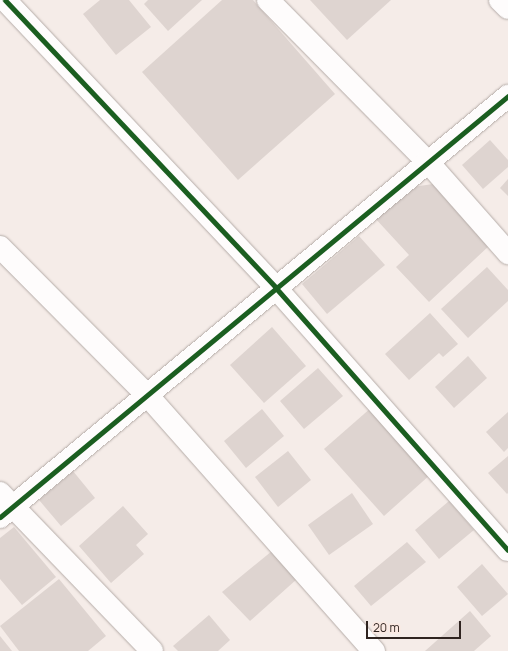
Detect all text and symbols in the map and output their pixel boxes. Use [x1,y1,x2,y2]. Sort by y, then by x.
scale bar [368,613,463,639]
text: 20 m [373,619,400,636]

